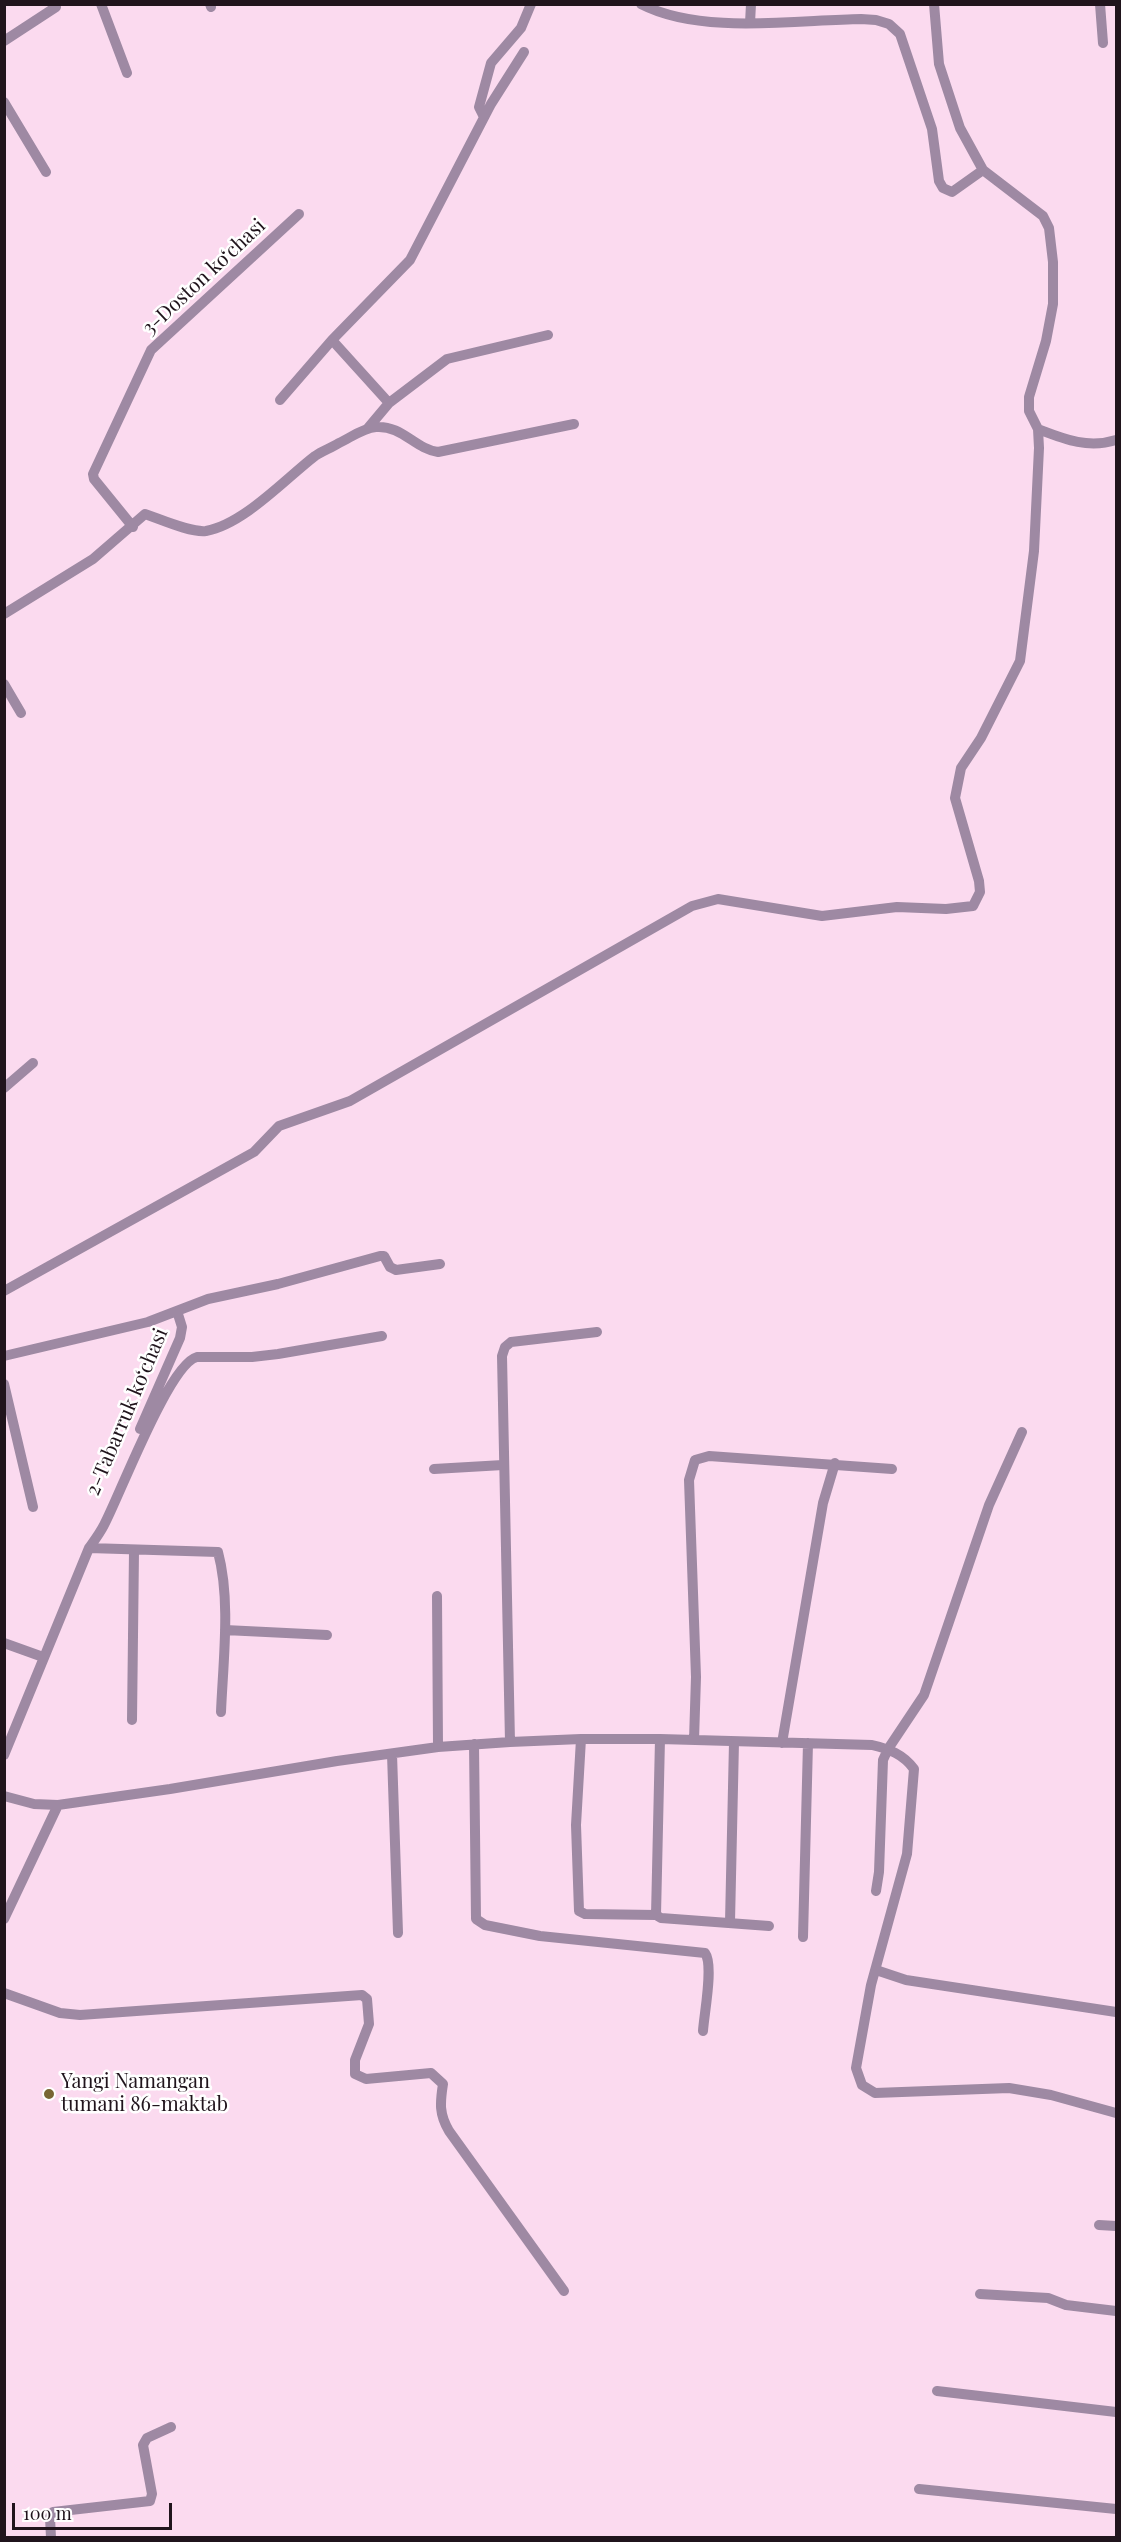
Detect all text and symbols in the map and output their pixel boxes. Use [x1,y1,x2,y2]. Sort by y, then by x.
street label: 3-Doston koʻchasi [138,214,270,340]
street label: 2-Tabarruk koʻchasi [81,1325,173,1499]
place label: Yangi Namangan tumani 86-maktab [61,2070,228,2117]
marker: Yangi Namangan tumani 86-maktab [42,2087,56,2101]
scale bar [15,2491,176,2529]
text: 100 m [23,2501,72,2525]

